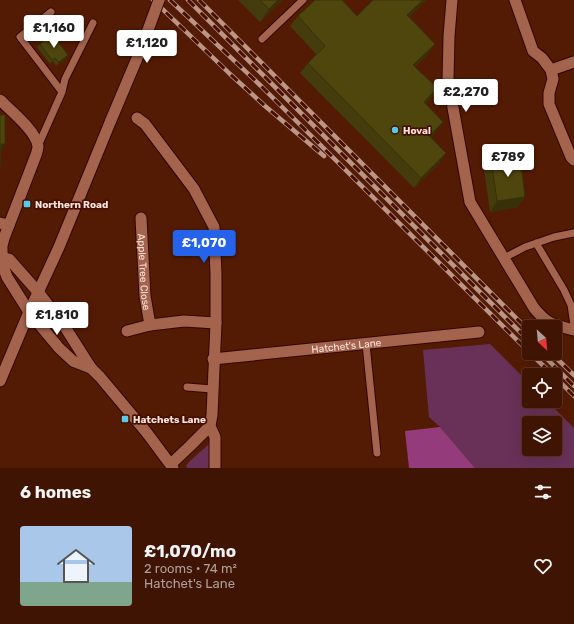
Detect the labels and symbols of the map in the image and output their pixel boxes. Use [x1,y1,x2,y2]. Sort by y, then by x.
pin: £1,160 [21,15,87,49]
pin: £1,120 [114,30,180,64]
pin: £2,270 [433,79,499,113]
marker: Hoval [390,125,400,135]
place label: Hoval [403,125,431,137]
pin: £789 [484,144,532,178]
marker: Northern Road [22,199,32,209]
place label: Northern Road [35,199,108,211]
pin: £1,070 [171,230,237,264]
street label: Apple Tree Close [135,233,152,312]
pin: £1,810 [24,302,90,336]
north arrow [522,320,562,360]
street label: Hatchet's Lane [311,337,382,356]
marker: Hatchets Lane [120,414,130,424]
place label: Hatchets Lane [133,414,206,426]

